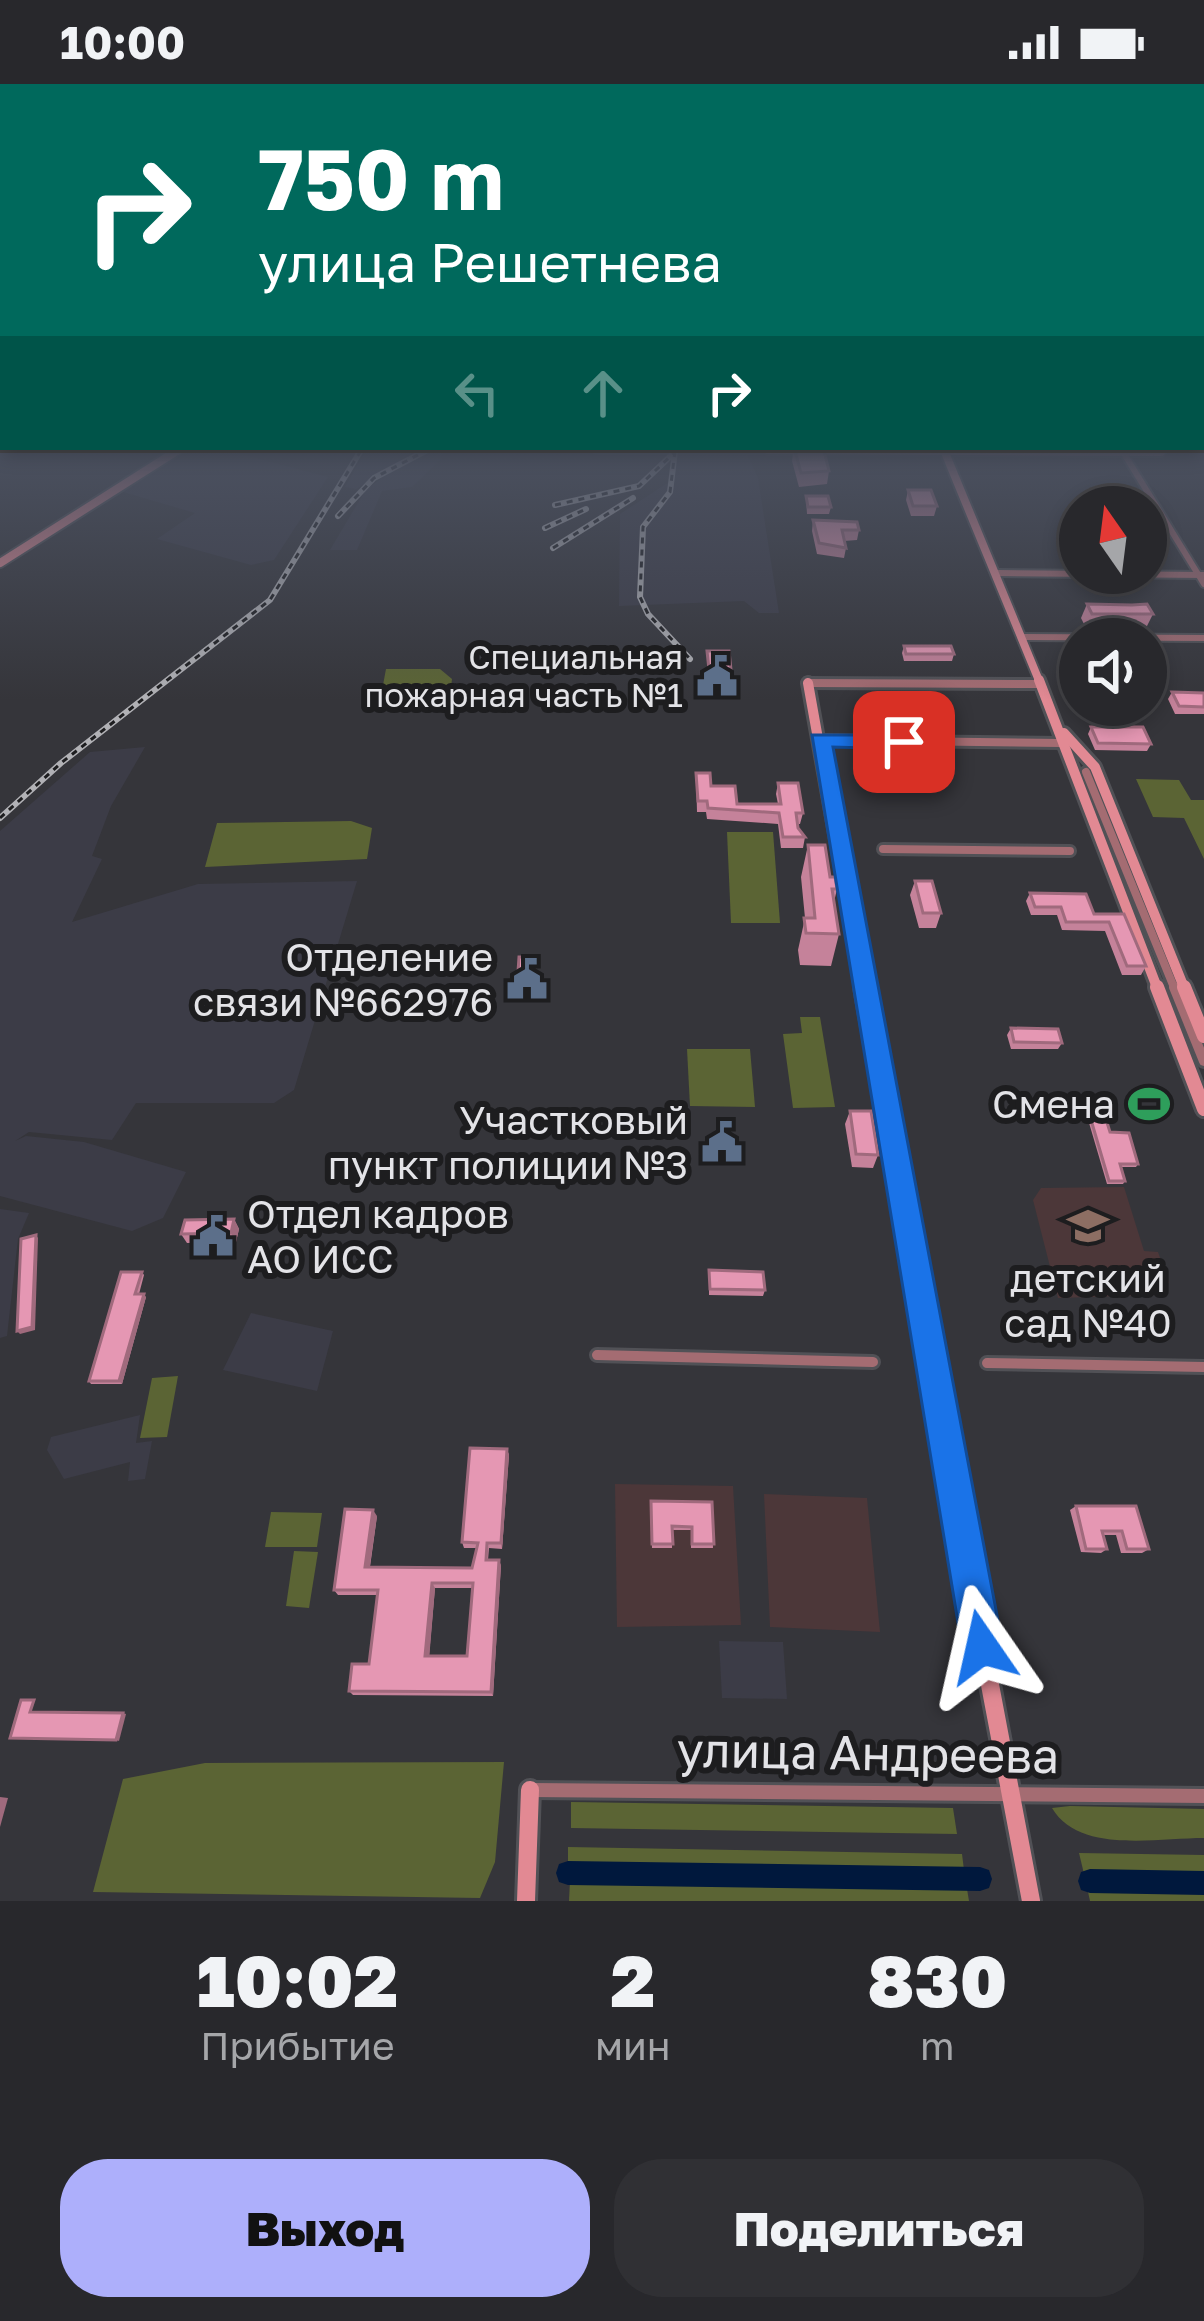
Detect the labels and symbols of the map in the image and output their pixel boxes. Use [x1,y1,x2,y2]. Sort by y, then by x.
north arrow [1059,486,1167,594]
place label: Специальная пожарная часть №1 [364,637,683,714]
public building icon: Специальная пожарная часть №1 [694,653,740,699]
pin [853,691,955,793]
place label: Отделение связи №662976 [193,933,493,1025]
public building icon: Отделение связи №662976 [504,956,550,1002]
place label: Смена [992,1080,1115,1127]
sports icon: Смена [1126,1081,1172,1127]
place label: Участковый пункт полиции №3 [328,1096,688,1188]
public building icon: Участковый пункт полиции №3 [699,1119,745,1165]
place label: Отдел кадров АО ИСС [247,1190,509,1282]
school or university icon: детский сад №40 [1065,1203,1111,1249]
public building icon: Отдел кадров АО ИСС [190,1213,236,1259]
place label: детский сад №40 [1004,1254,1172,1346]
position arrow [919,1584,1045,1710]
street label: улица Андреева [676,1720,1060,1784]

